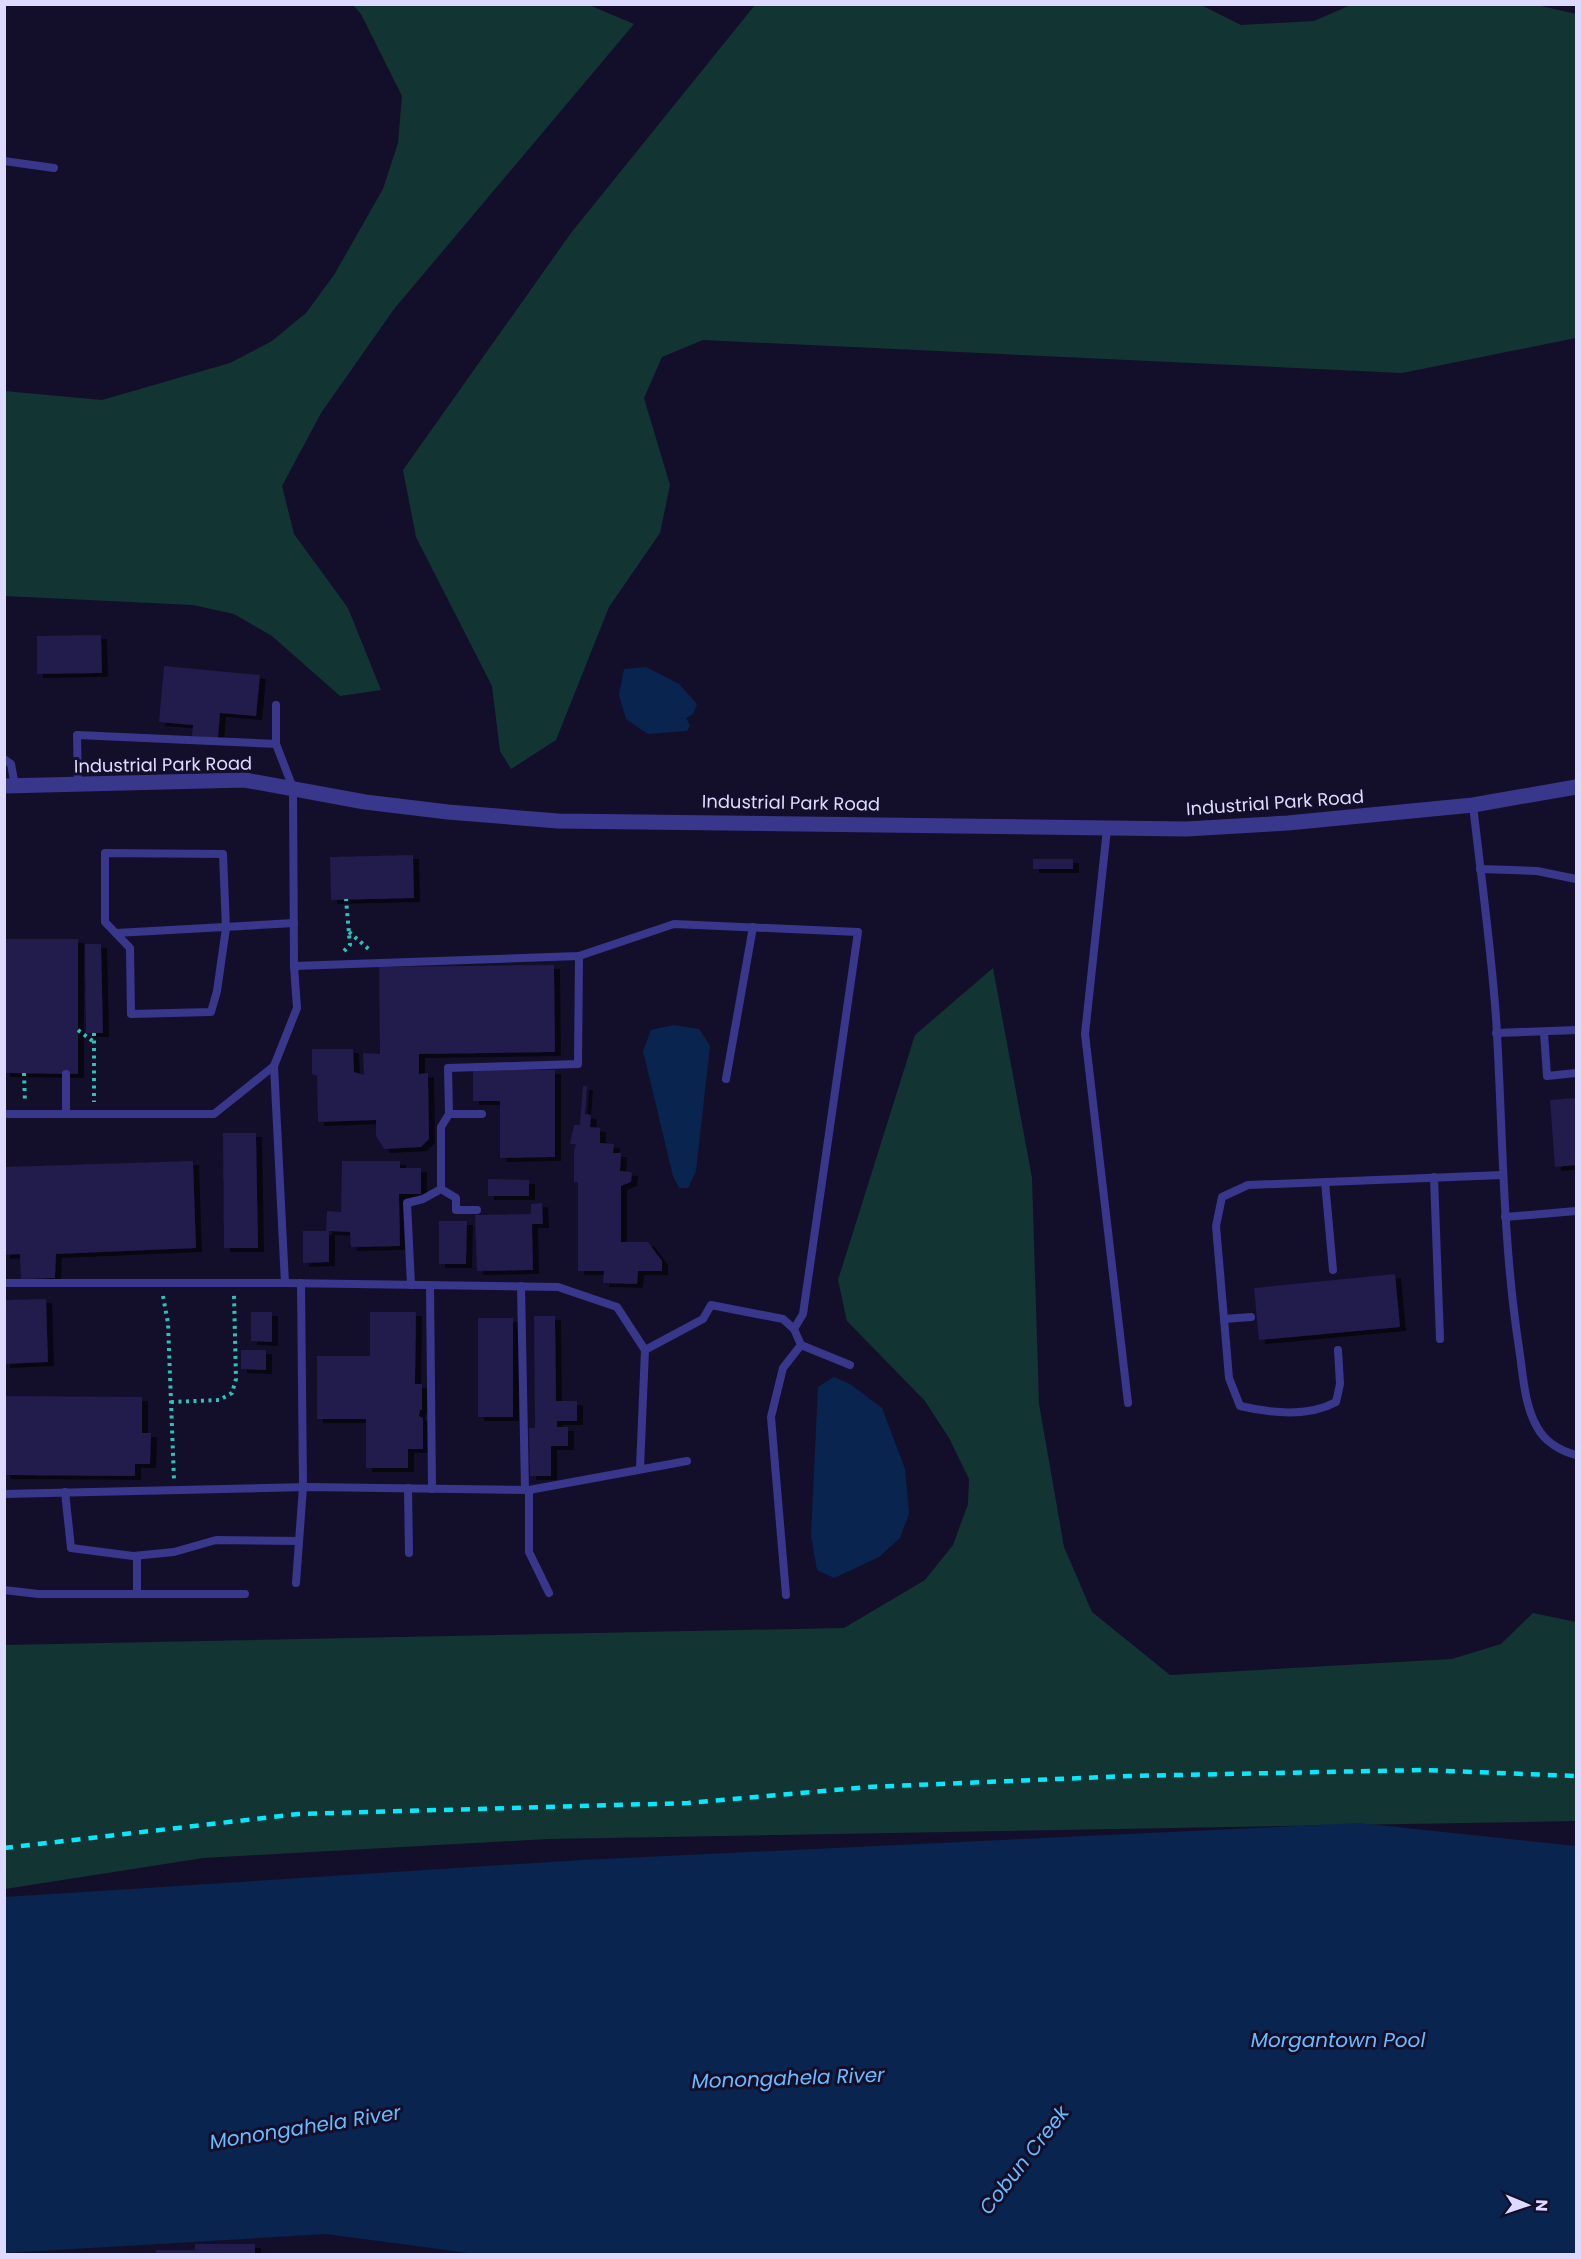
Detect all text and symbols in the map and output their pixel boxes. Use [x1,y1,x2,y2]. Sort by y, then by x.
street label: Industrial Park Road [74,750,252,779]
street label: Industrial Park Road [1185,784,1365,821]
street label: Industrial Park Road [702,788,880,817]
water label: Morgantown Pool [1251,2026,1425,2054]
water label: Monongahela River [691,2061,886,2095]
water label: Monongahela River [207,2098,403,2156]
water label: Cobun Creek [973,2098,1077,2220]
north arrow [1497,2175,1557,2235]
text: N [1530,2199,1553,2212]

